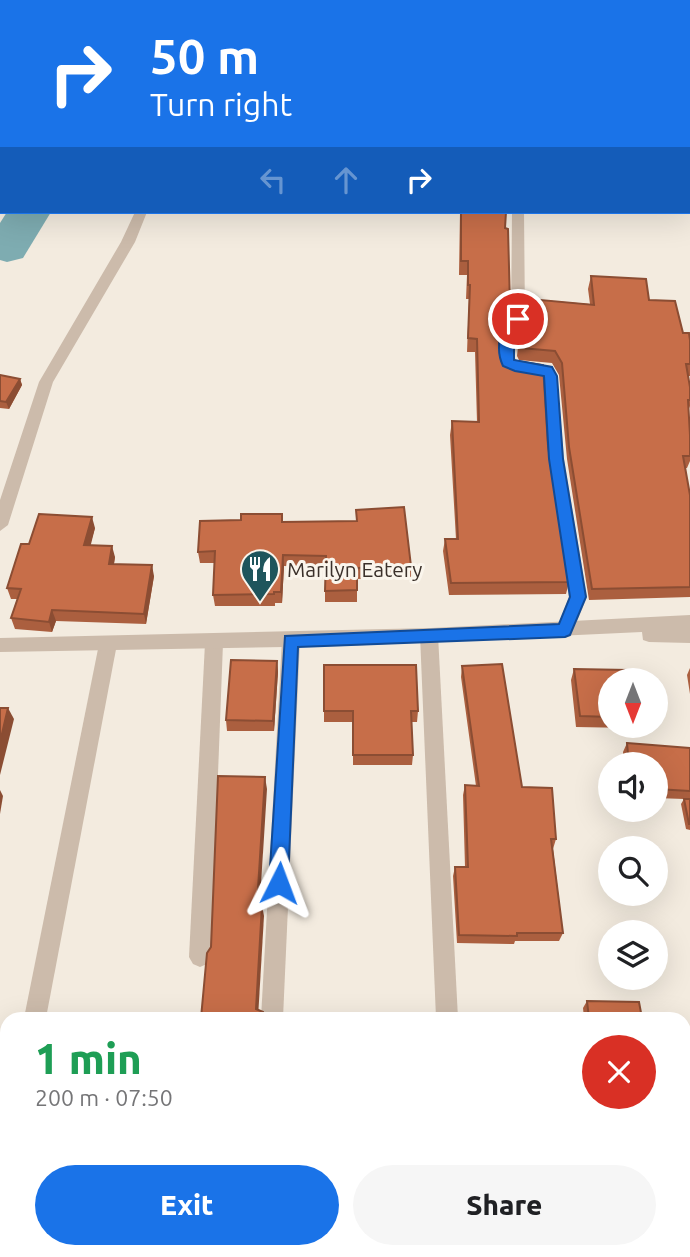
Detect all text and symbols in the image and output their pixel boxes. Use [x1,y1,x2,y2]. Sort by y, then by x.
icon: right [35,28,126,119]
text: 50 m [150,28,259,83]
text: Turn right [150,86,292,122]
icon: left [254,161,292,199]
icon: ahead [327,161,365,199]
icon: right [400,161,438,199]
pin [488,289,548,349]
icon: arrive [499,300,537,338]
restaurant icon: Marilyn Eatery [239,548,281,603]
place label: Marilyn Eatery [287,557,422,581]
north arrow [598,668,668,738]
map controls [598,668,668,990]
button: sound [598,752,668,822]
button: search [598,836,668,906]
position arrow [242,846,316,920]
button: layers [598,920,668,990]
text: 1 min [35,1035,142,1082]
button: close [582,1035,656,1109]
text: 200 m · 07:50 [35,1085,173,1110]
button: Exit [35,1165,339,1245]
button: Share [353,1165,656,1245]

